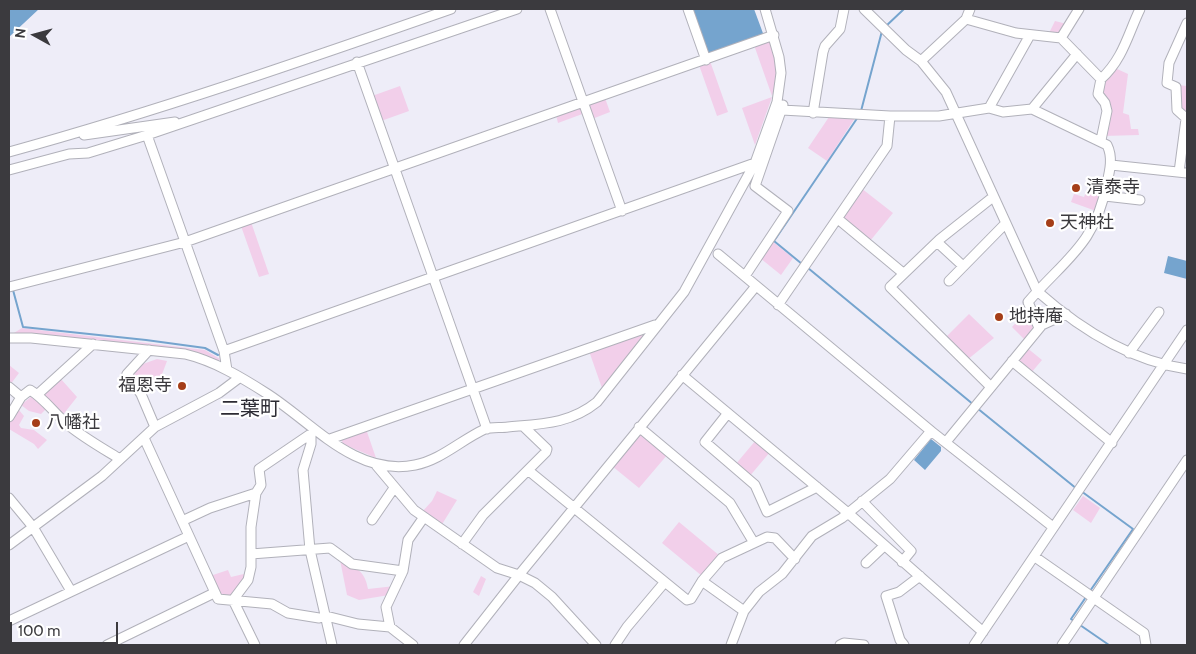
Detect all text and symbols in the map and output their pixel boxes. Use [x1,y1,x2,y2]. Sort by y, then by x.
north arrow [10,10,60,60]
text: N [11,27,30,39]
place label: 清泰寺 [1086,177,1140,199]
marker: 清泰寺 [1070,182,1082,194]
place label: 天神社 [1060,212,1114,234]
marker: 天神社 [1044,217,1056,229]
place label: 地持庵 [1009,306,1063,328]
marker: 地持庵 [993,311,1005,323]
place label: 福恩寺 [118,375,172,397]
marker: 福恩寺 [176,380,188,392]
district label: 二葉町 [220,397,280,421]
place label: 八幡社 [46,412,100,434]
marker: 八幡社 [30,417,42,429]
scale bar [12,612,120,644]
text: 100 m [18,622,60,640]

